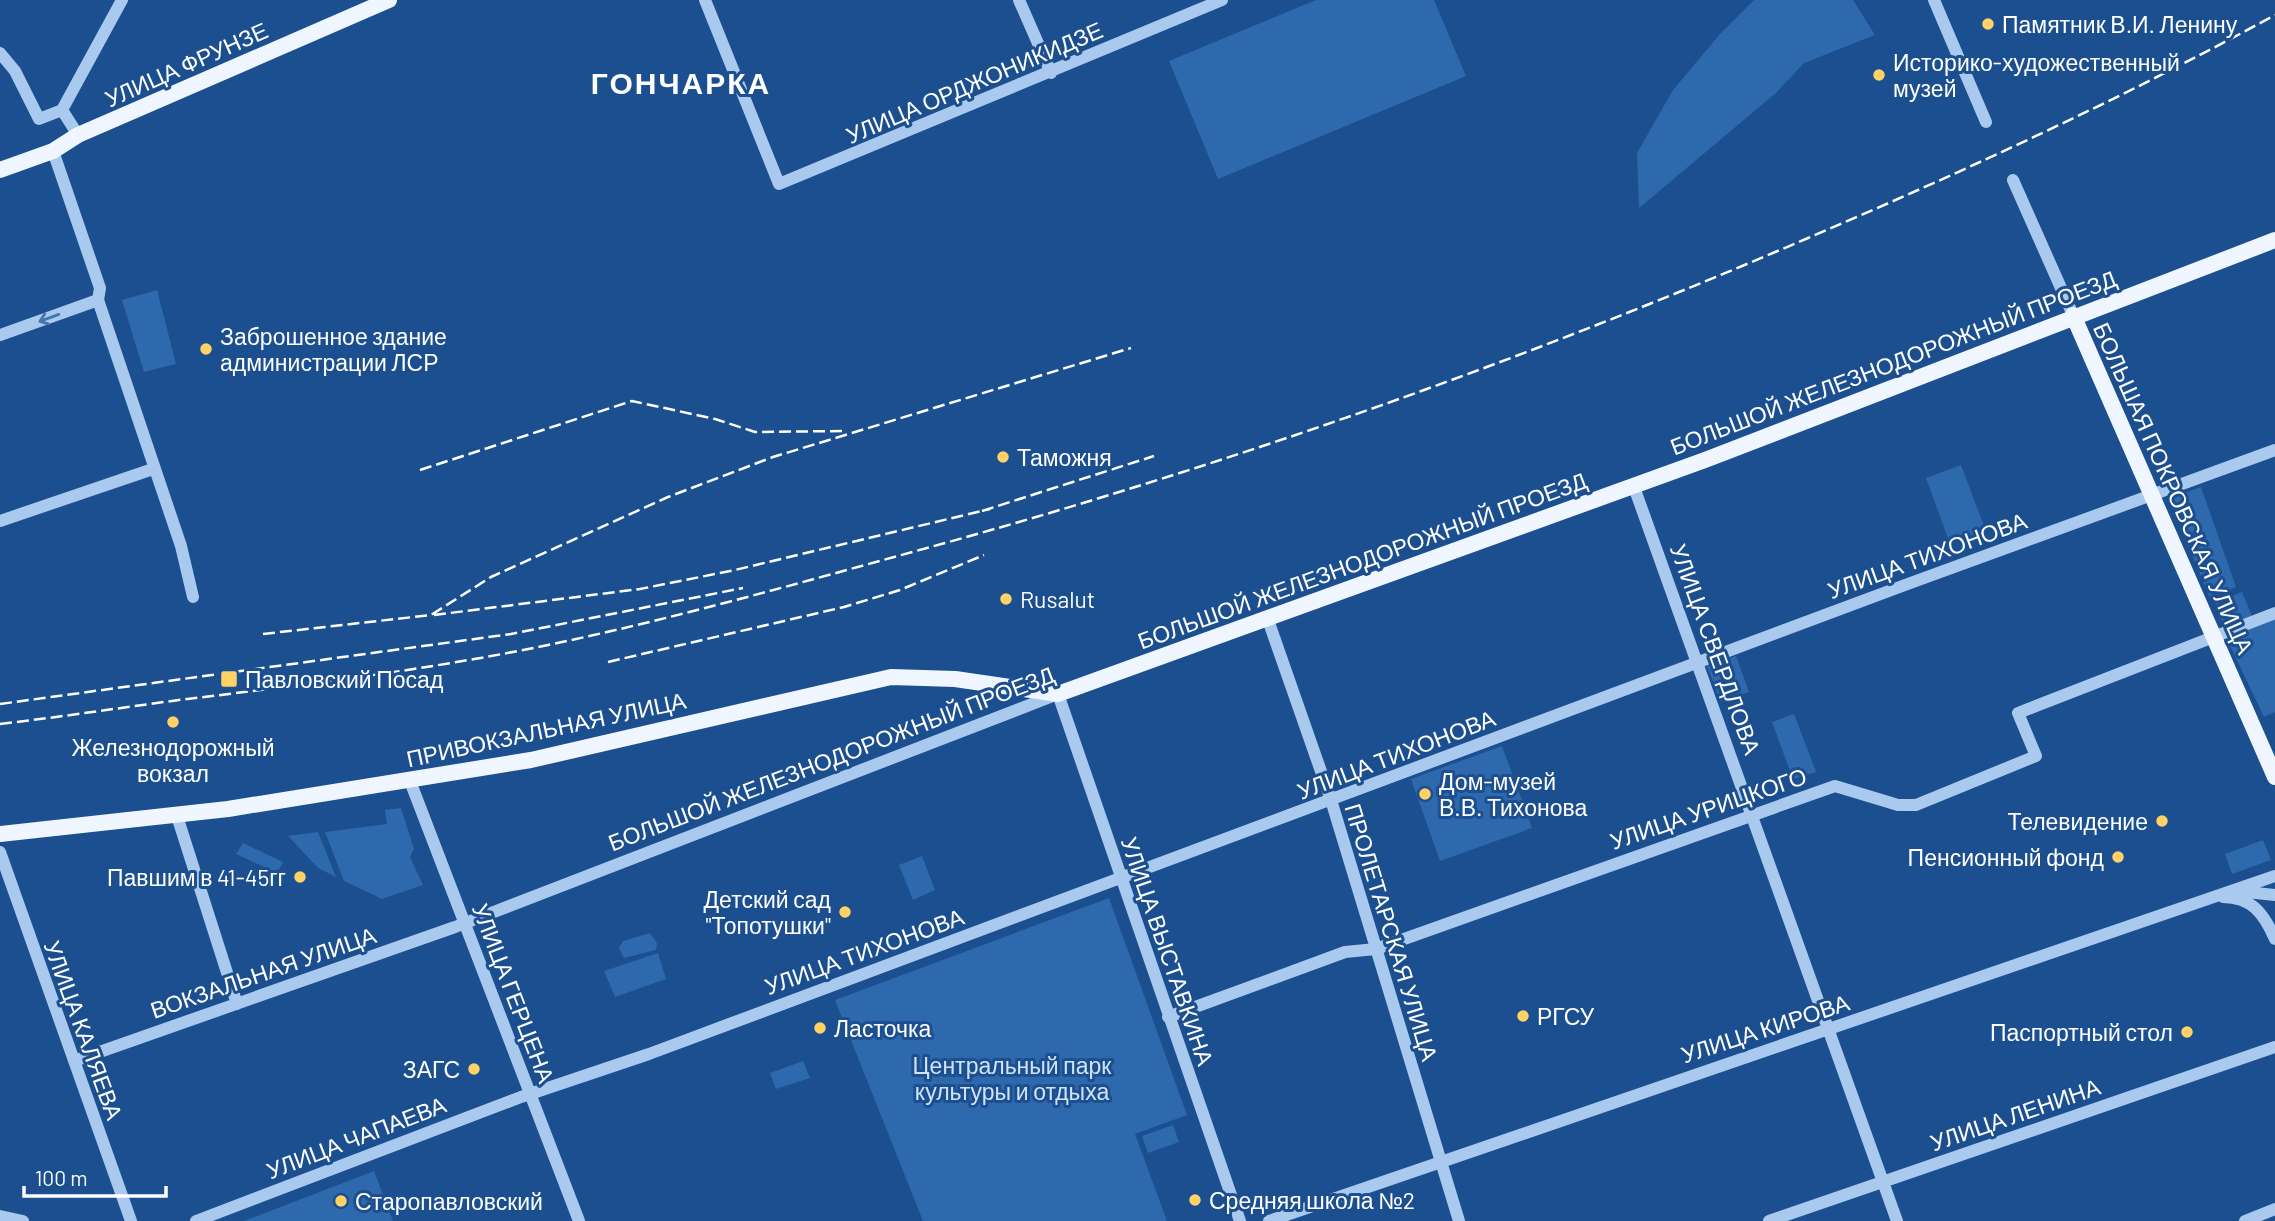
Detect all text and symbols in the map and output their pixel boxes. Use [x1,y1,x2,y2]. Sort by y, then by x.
place label: Памятник В.И. Ленину [2002,10,2238,38]
street label: УЛИЦА ОРДЖОНИКИДЗЕ [841,15,1107,149]
street label: УЛИЦА ФРУНЗЕ [100,16,272,112]
marker: Памятник В.И. Ленину [1980,16,1996,32]
place label: Историко-художественный музей [1893,48,2180,102]
district label: ГОНЧАРКА [591,64,771,100]
marker: Историко-художественный музей [1871,67,1887,83]
street label: БОЛЬШОЙ ЖЕЛЕЗНОДОРОЖНЫЙ ПРОЕЗД [1666,264,2120,460]
one-way arrow [39,313,61,325]
street label: БОЛЬШАЯ ПОКРОВСКАЯ УЛИЦА [2088,318,2260,659]
place label: Заброшенное здание администрации ЛСР [220,322,447,376]
marker: Заброшенное здание администрации ЛСР [198,341,214,357]
place label: Таможня [1017,443,1112,471]
marker: Таможня [995,449,1011,465]
street label: БОЛЬШОЙ ЖЕЛЕЗНОДОРОЖНЫЙ ПРОЕЗД [1134,465,1591,655]
street label: УЛИЦА ТИХОНОВА [1824,506,2031,604]
street label: УЛИЦА СВЕРДЛОВА [1665,540,1767,759]
place label: Rusalut [1020,585,1095,613]
marker: Rusalut [998,591,1014,607]
street label: БОЛЬШОЙ ЖЕЛЕЗНОДОРОЖНЫЙ ПРОЕЗД [604,660,1058,856]
place label: Павловский Посад [245,665,444,693]
marker: Павловский Посад [219,669,239,689]
street label: ПРИВОКЗАЛЬНАЯ УЛИЦА [404,686,689,772]
street label: УЛИЦА ТИХОНОВА [1293,703,1500,805]
marker: Железнодорожный вокзал [165,714,181,730]
place label: Железнодорожный вокзал [71,733,275,787]
street label: УЛИЦА УРИЦКОГО [1606,761,1810,855]
place label: Дом-музей В.В. Тихонова [1439,767,1587,821]
marker: Дом-музей В.В. Тихонова [1417,786,1433,802]
street label: ПРОЛЕТАРСКАЯ УЛИЦА [1340,800,1445,1065]
place label: Телевидение [2007,807,2148,835]
marker: Телевидение [2154,813,2170,829]
street label: УЛИЦА ВЫСТАВКИНА [1116,833,1220,1070]
place label: Пенсионный фонд [1908,843,2105,871]
marker: Пенсионный фонд [2110,849,2126,865]
place label: Павшим в 41-45гг [107,863,286,891]
marker: Павшим в 41-45гг [292,869,308,885]
place label: Детский сад "Топотушки" [704,885,832,939]
street label: УЛИЦА ГЕРЦЕНА [467,899,561,1087]
street label: УЛИЦА ТИХОНОВА [761,902,968,1000]
marker: Детский сад "Топотушки" [837,904,853,920]
street label: ВОКЗАЛЬНАЯ УЛИЦА [147,920,380,1024]
street label: УЛИЦА КАЛЯЕВА [39,937,130,1124]
street label: УЛИЦА КИРОВА [1677,987,1853,1068]
place label: РГСУ [1537,1002,1595,1030]
marker: РГСУ [1515,1008,1531,1024]
place label: Ласточка [834,1014,931,1042]
place label: Паспортный стол [1990,1018,2173,1046]
marker: Ласточка [812,1020,828,1036]
marker: Паспортный стол [2179,1024,2195,1040]
park label: Центральный парк культуры и отдыха [913,1051,1112,1105]
place label: ЗАГС [403,1055,460,1083]
marker: ЗАГС [466,1061,482,1077]
street label: УЛИЦА ЛЕНИНА [1926,1072,2104,1156]
street label: УЛИЦА ЧАПАЕВА [262,1090,450,1184]
scale bar [24,1154,166,1198]
text: 100 m [35,1165,88,1190]
place label: Средняя школа №2 [1209,1186,1415,1214]
place label: Старопавловский [355,1187,543,1215]
marker: Средняя школа №2 [1187,1192,1203,1208]
marker: Старопавловский [333,1193,349,1209]

